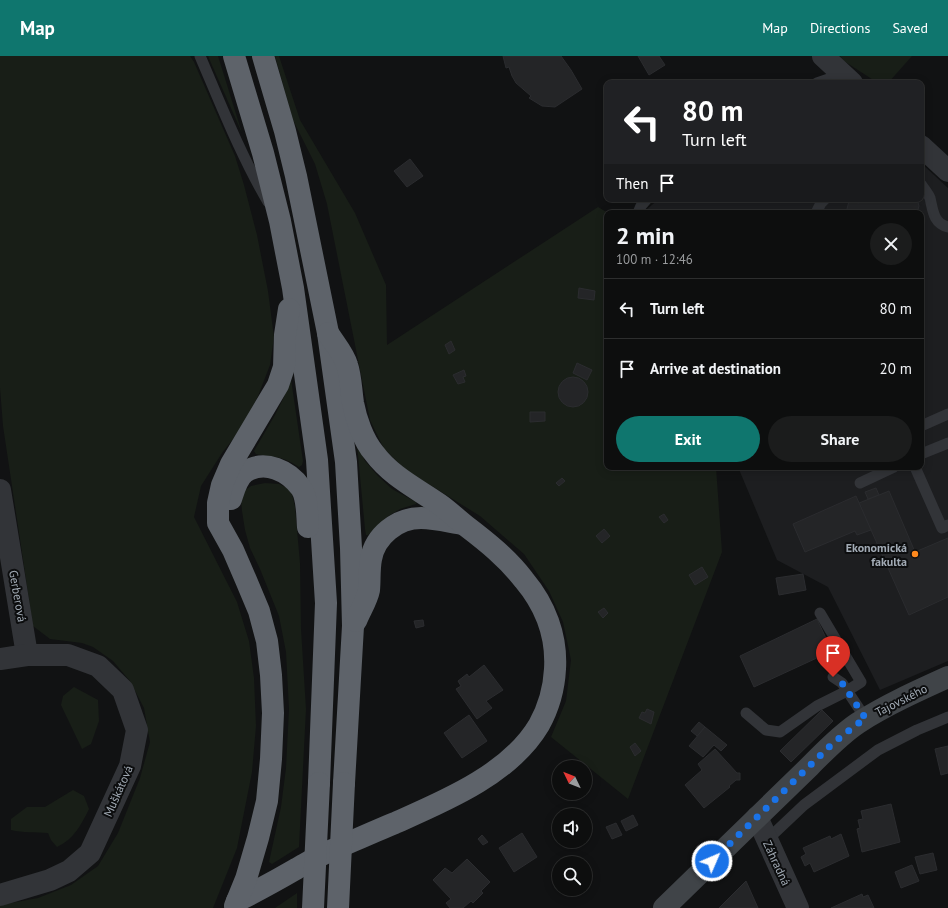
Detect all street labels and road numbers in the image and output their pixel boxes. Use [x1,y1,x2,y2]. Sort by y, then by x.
street label: Gerberová [6,569,30,623]
street label: Tajovského [872,681,930,719]
street label: Muškátová [100,763,136,819]
street label: Záhradná [760,838,794,888]

